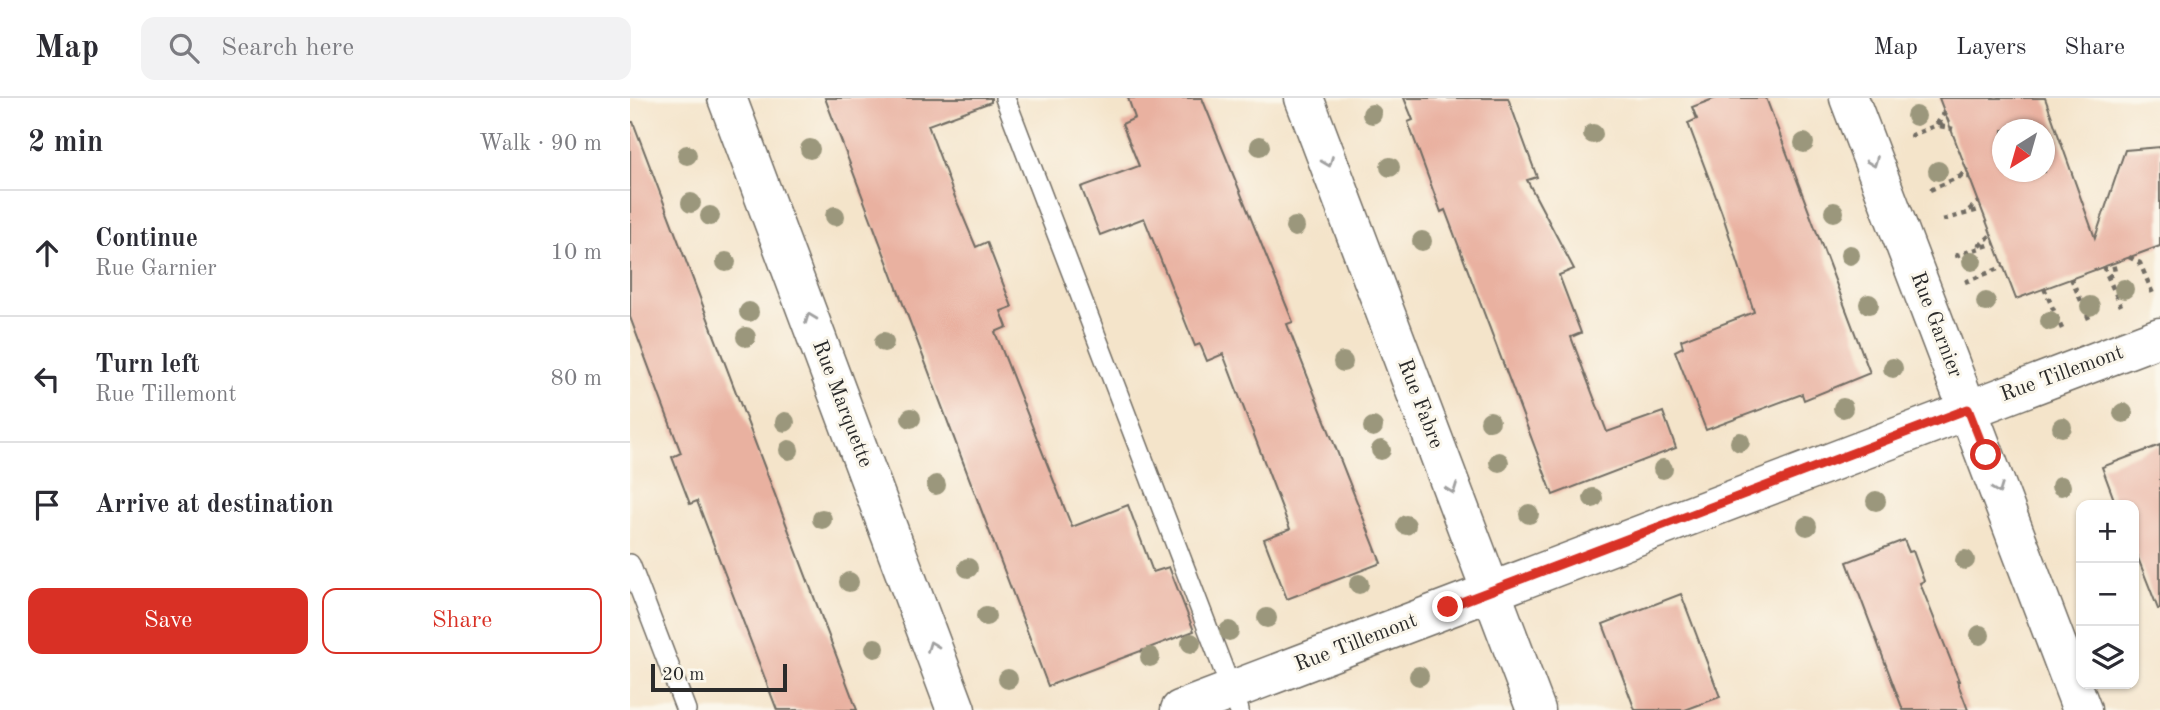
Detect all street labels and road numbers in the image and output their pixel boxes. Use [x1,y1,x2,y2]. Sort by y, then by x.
street label: Rue Garnier [1906,269,1966,381]
street label: Rue Marquette [808,338,876,470]
street label: Rue Tillemont [1998,342,2126,406]
street label: Rue Fabre [1393,356,1447,452]
street label: Rue Tillemont [1292,610,1420,676]

